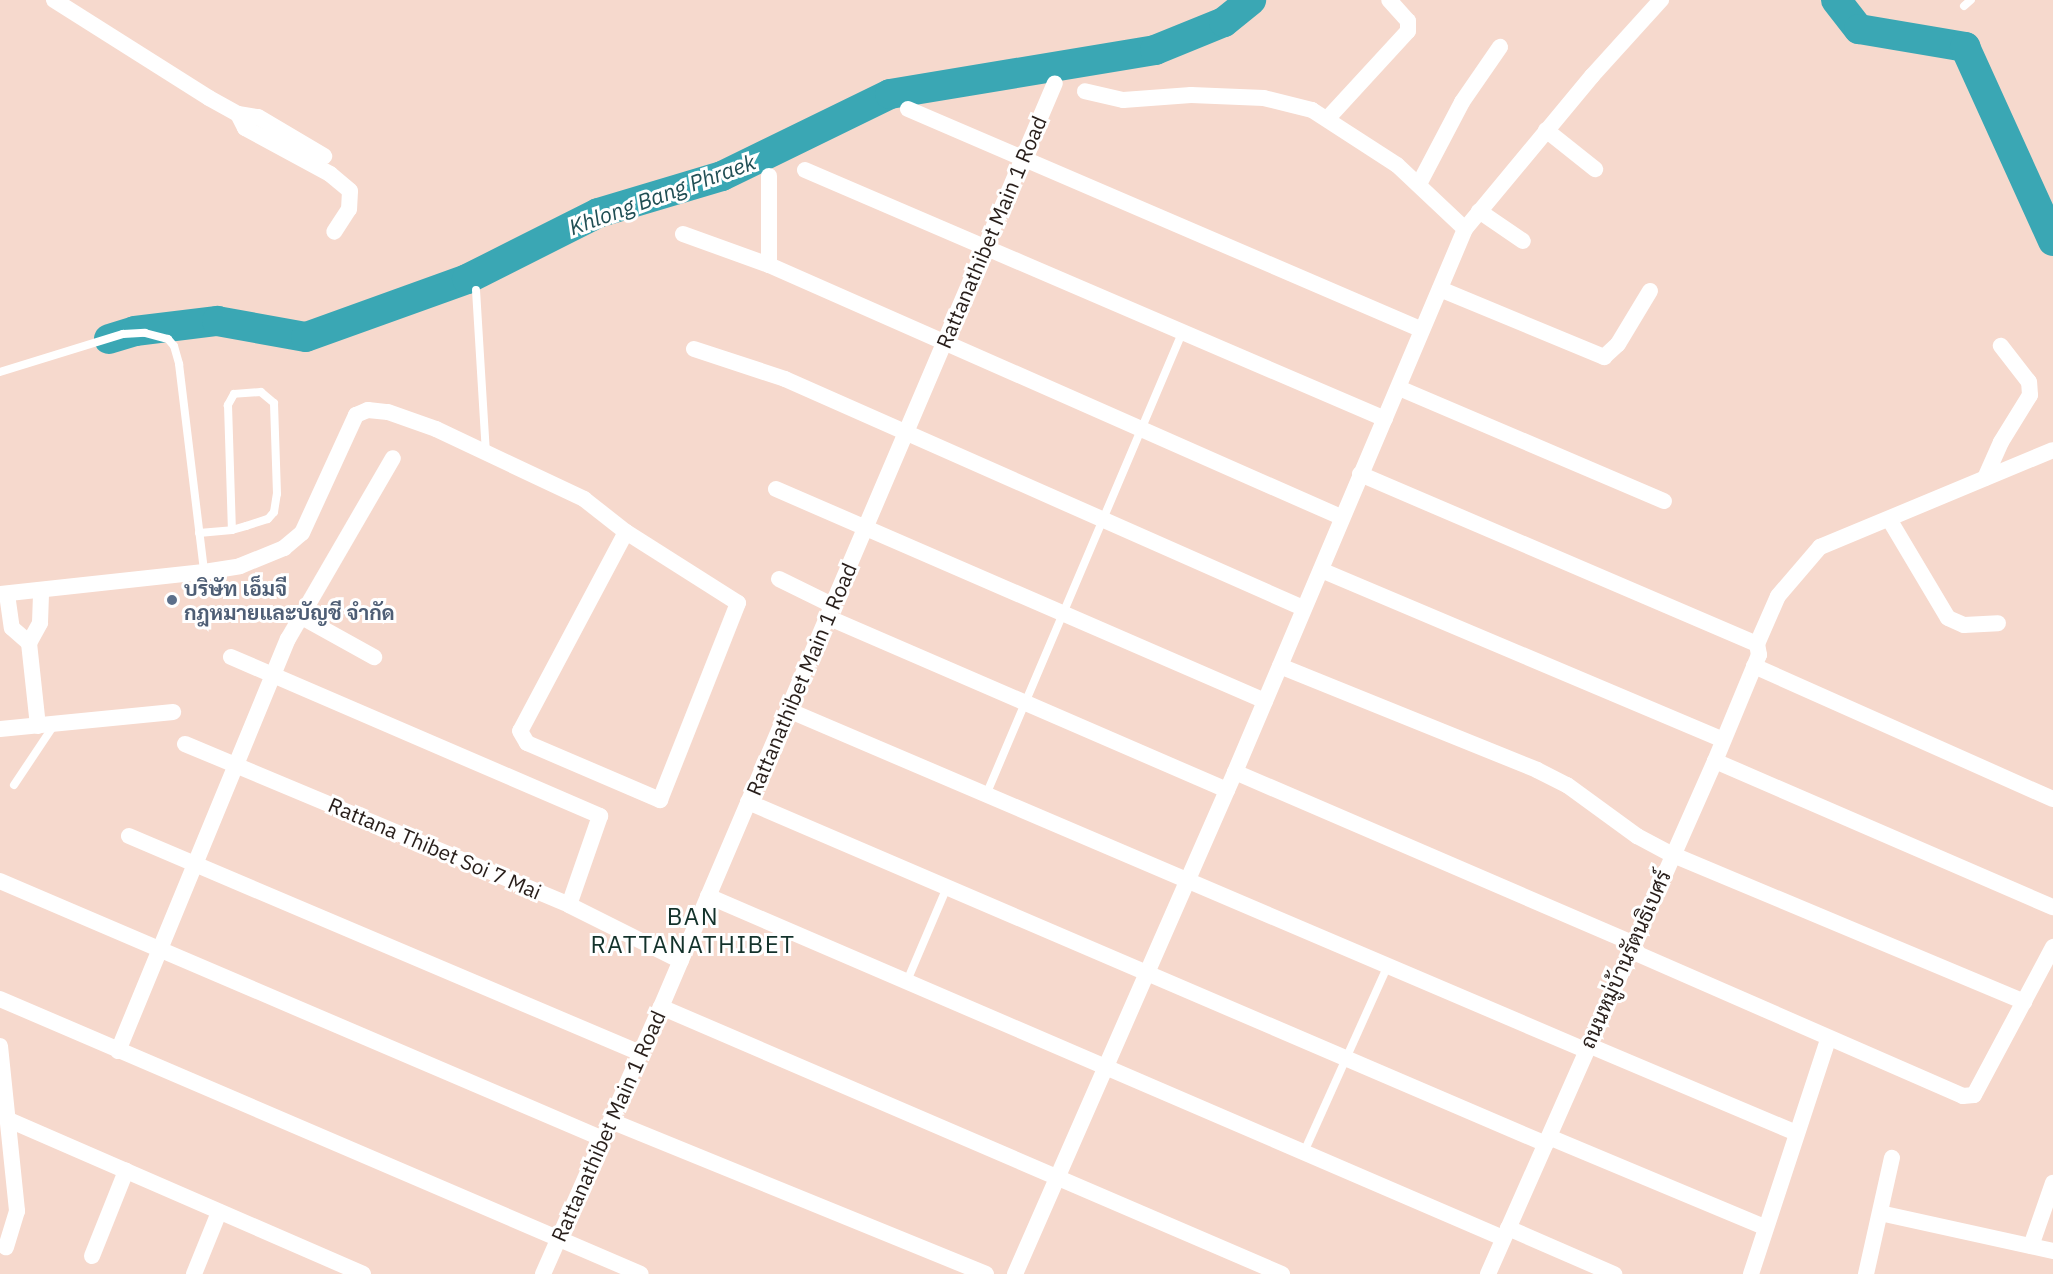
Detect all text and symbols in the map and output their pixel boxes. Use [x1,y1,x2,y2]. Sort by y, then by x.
street label: Rattanathibet Main 1 Road [931,112,1051,352]
water label: Khlong Bang Phraek [565,148,759,240]
street label: Rattanathibet Main 1 Road [741,559,861,799]
place label: บริษัท เอ็มจี กฎหมายและบัญชี จำกัด [184,575,395,625]
marker: บริษัท เอ็มจี กฎหมายและบัญชี จำกัด [165,593,179,607]
street label: Rattana Thibet Soi 7 Mai [325,792,545,904]
street label: ถนนหมู่บ้านรัตนธิเบศร์ [1574,866,1676,1052]
district label: BAN RATTANATHIBET [591,903,795,959]
street label: Rattanathibet Main 1 Road [546,1007,670,1245]

